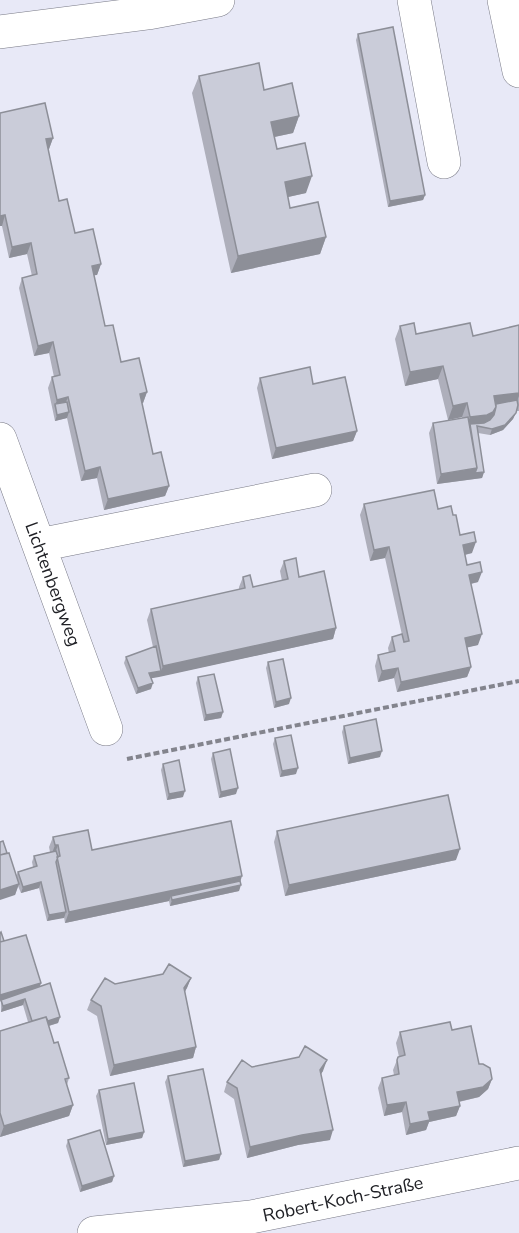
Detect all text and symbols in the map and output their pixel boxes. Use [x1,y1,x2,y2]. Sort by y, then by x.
street label: Lichtenbergweg [19,519,87,649]
street label: Robert-Koch-Straße [261,1170,425,1228]

